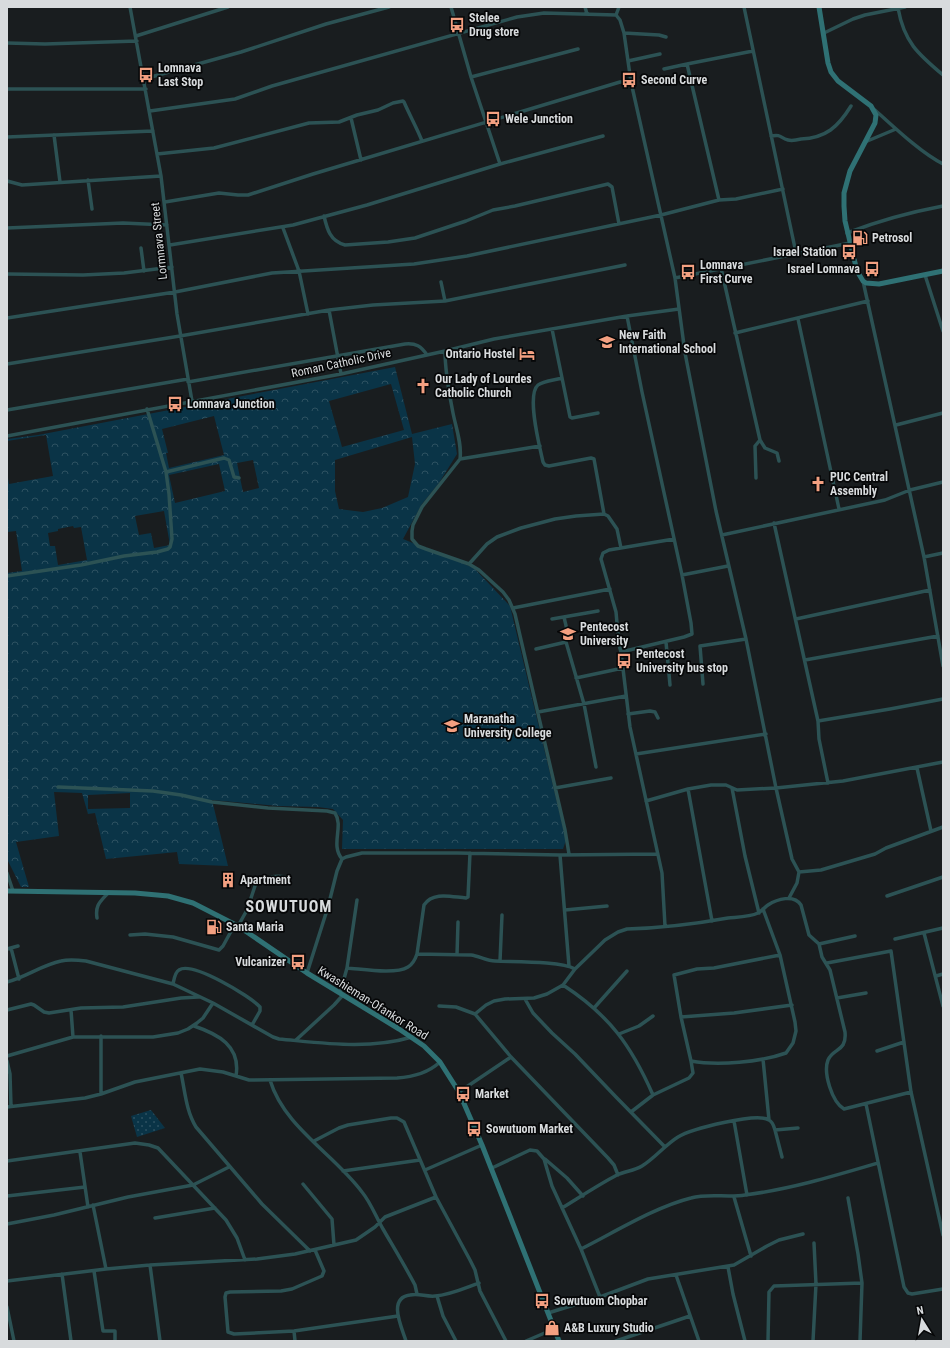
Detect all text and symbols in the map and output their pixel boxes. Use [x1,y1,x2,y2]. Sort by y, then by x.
place label: Stelee Drug store [469,11,519,39]
bus stop icon: Stelee Drug store [448,16,466,34]
place label: Lomnava Last Stop [158,61,203,89]
bus stop icon: Lomnava Last Stop [137,66,155,84]
bus stop icon: Second Curve [620,71,638,89]
place label: Second Curve [641,73,707,87]
bus stop icon: Wele Junction [484,110,502,128]
place label: Wele Junction [505,112,573,126]
street label: Lormnava Street [148,201,170,280]
fuel station icon: Petrosol [851,229,869,247]
place label: Petrosol [872,231,912,245]
bus stop icon: Israel Station [840,243,858,261]
place label: Israel Station [773,245,837,259]
place label: Lomnava First Curve [700,258,753,286]
bus stop icon: Israel Lomnava [863,260,881,278]
place label: Israel Lomnava [787,262,860,276]
bus stop icon: Lomnava First Curve [679,263,697,281]
place label: New Faith International School [619,328,716,356]
school or university icon: New Faith International School [598,333,616,351]
hotel icon: Ontario Hostel [518,345,536,363]
street label: Roman Catholic Drive [290,346,392,380]
place label: Ontario Hostel [446,347,515,361]
place label: Our Lady of Lourdes Catholic Church [435,372,532,400]
church icon: Our Lady of Lourdes Catholic Church [414,377,432,395]
bus stop icon: Lomnava Junction [166,395,184,413]
place label: Lomnava Junction [187,397,275,411]
place label: PUC Central Assembly [830,470,888,498]
church icon: PUC Central Assembly [809,475,827,493]
place label: Pentecost University [580,620,629,648]
school or university icon: Pentecost University [559,625,577,643]
place label: Pentecost University bus stop [636,647,728,675]
bus stop icon: Pentecost University bus stop [615,652,633,670]
place label: Maranatha University College [464,712,552,740]
school or university icon: Maranatha University College [443,717,461,735]
building icon: Apartment [219,871,237,889]
place label: Apartment [240,873,291,887]
district label: SOWUTUOM [245,897,333,916]
fuel station icon: Santa Maria [205,918,223,936]
place label: Santa Maria [226,920,284,934]
bus stop icon: Vulcanizer [289,953,307,971]
place label: Vulcanizer [235,955,286,969]
street label: Kwashieman-Ofankor Road [315,963,431,1043]
bus stop icon: Market [454,1085,472,1103]
place label: Market [475,1087,509,1101]
bus stop icon: Sowutuom Market [465,1120,483,1138]
place label: Sowutuom Market [486,1122,573,1136]
bus stop icon: Sowutuom Chopbar [533,1292,551,1310]
place label: Sowutuom Chopbar [554,1294,647,1308]
north arrow [902,1300,942,1340]
text: N [916,1304,925,1318]
shop icon: A&B Luxury Studio [543,1319,561,1337]
place label: A&B Luxury Studio [564,1321,654,1335]

